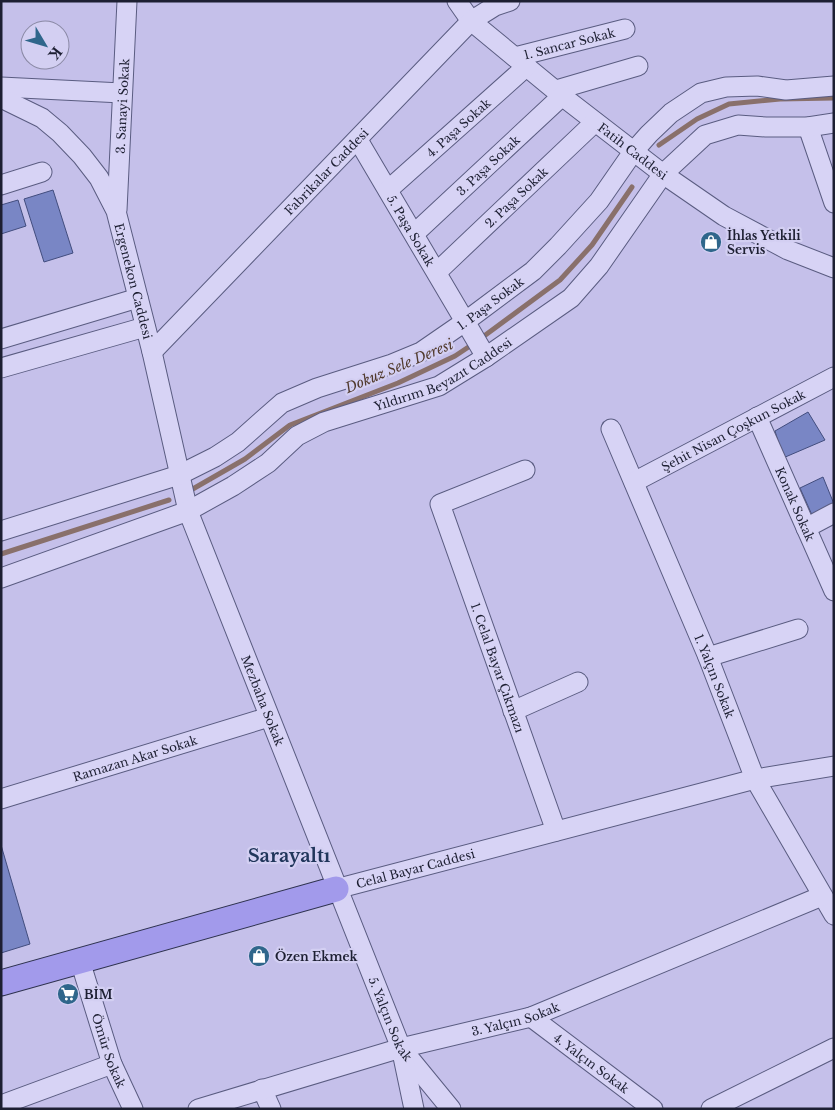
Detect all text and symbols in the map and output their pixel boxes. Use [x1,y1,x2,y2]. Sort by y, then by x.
north arrow [20,20,70,70]
street label: 1. Sancar Sokak [522,24,617,62]
text: K [44,43,66,63]
street label: 3. Sanayi Sokak [112,58,132,154]
street label: 4. Paşa Sokak [423,94,494,160]
street label: Fatih Caddesi [595,119,670,182]
street label: Fabrikalar Caddesi [281,125,371,218]
street label: 3. Paşa Sokak [453,131,523,198]
street label: 2. Paşa Sokak [481,163,551,230]
street label: 5. Paşa Sokak [384,192,439,269]
street label: Ergenekon Caddesi [112,221,156,341]
place label: İhlas Yetkili Servis [727,227,801,257]
shop icon: İhlas Yetkili Servis [699,230,723,254]
street label: 1. Paşa Sokak [454,273,527,333]
street label: Yıldırım Beyazıt Caddesi [371,334,514,414]
water label: Dokuz Sele Deresi [341,335,456,397]
street label: Şehit Nisan Çoşkun Sokak [658,386,808,474]
street label: Konak Sokak [772,464,819,544]
street label: 1. Celal Bayar Çıkmazı [468,601,528,734]
street label: 1. Yalçın Sokak [692,632,738,721]
street label: Mezbaha Sokak [238,653,288,748]
street label: Ramazan Akar Sokak [71,732,200,784]
district label: Sarayaltı [248,845,331,867]
street label: Celal Bayar Caddesi [354,845,476,891]
shop icon: Özen Ekmek [247,944,271,968]
place label: Özen Ekmek [275,948,358,964]
street label: 5. Yalçın Sokak [366,974,416,1064]
supermarket icon: BİM [56,982,80,1006]
place label: BİM [84,986,113,1002]
street label: 3. Yalçın Sokak [470,998,562,1038]
street label: Ömür Sokak [89,1011,130,1091]
street label: 4. Yalçın Sokak [551,1029,633,1096]

